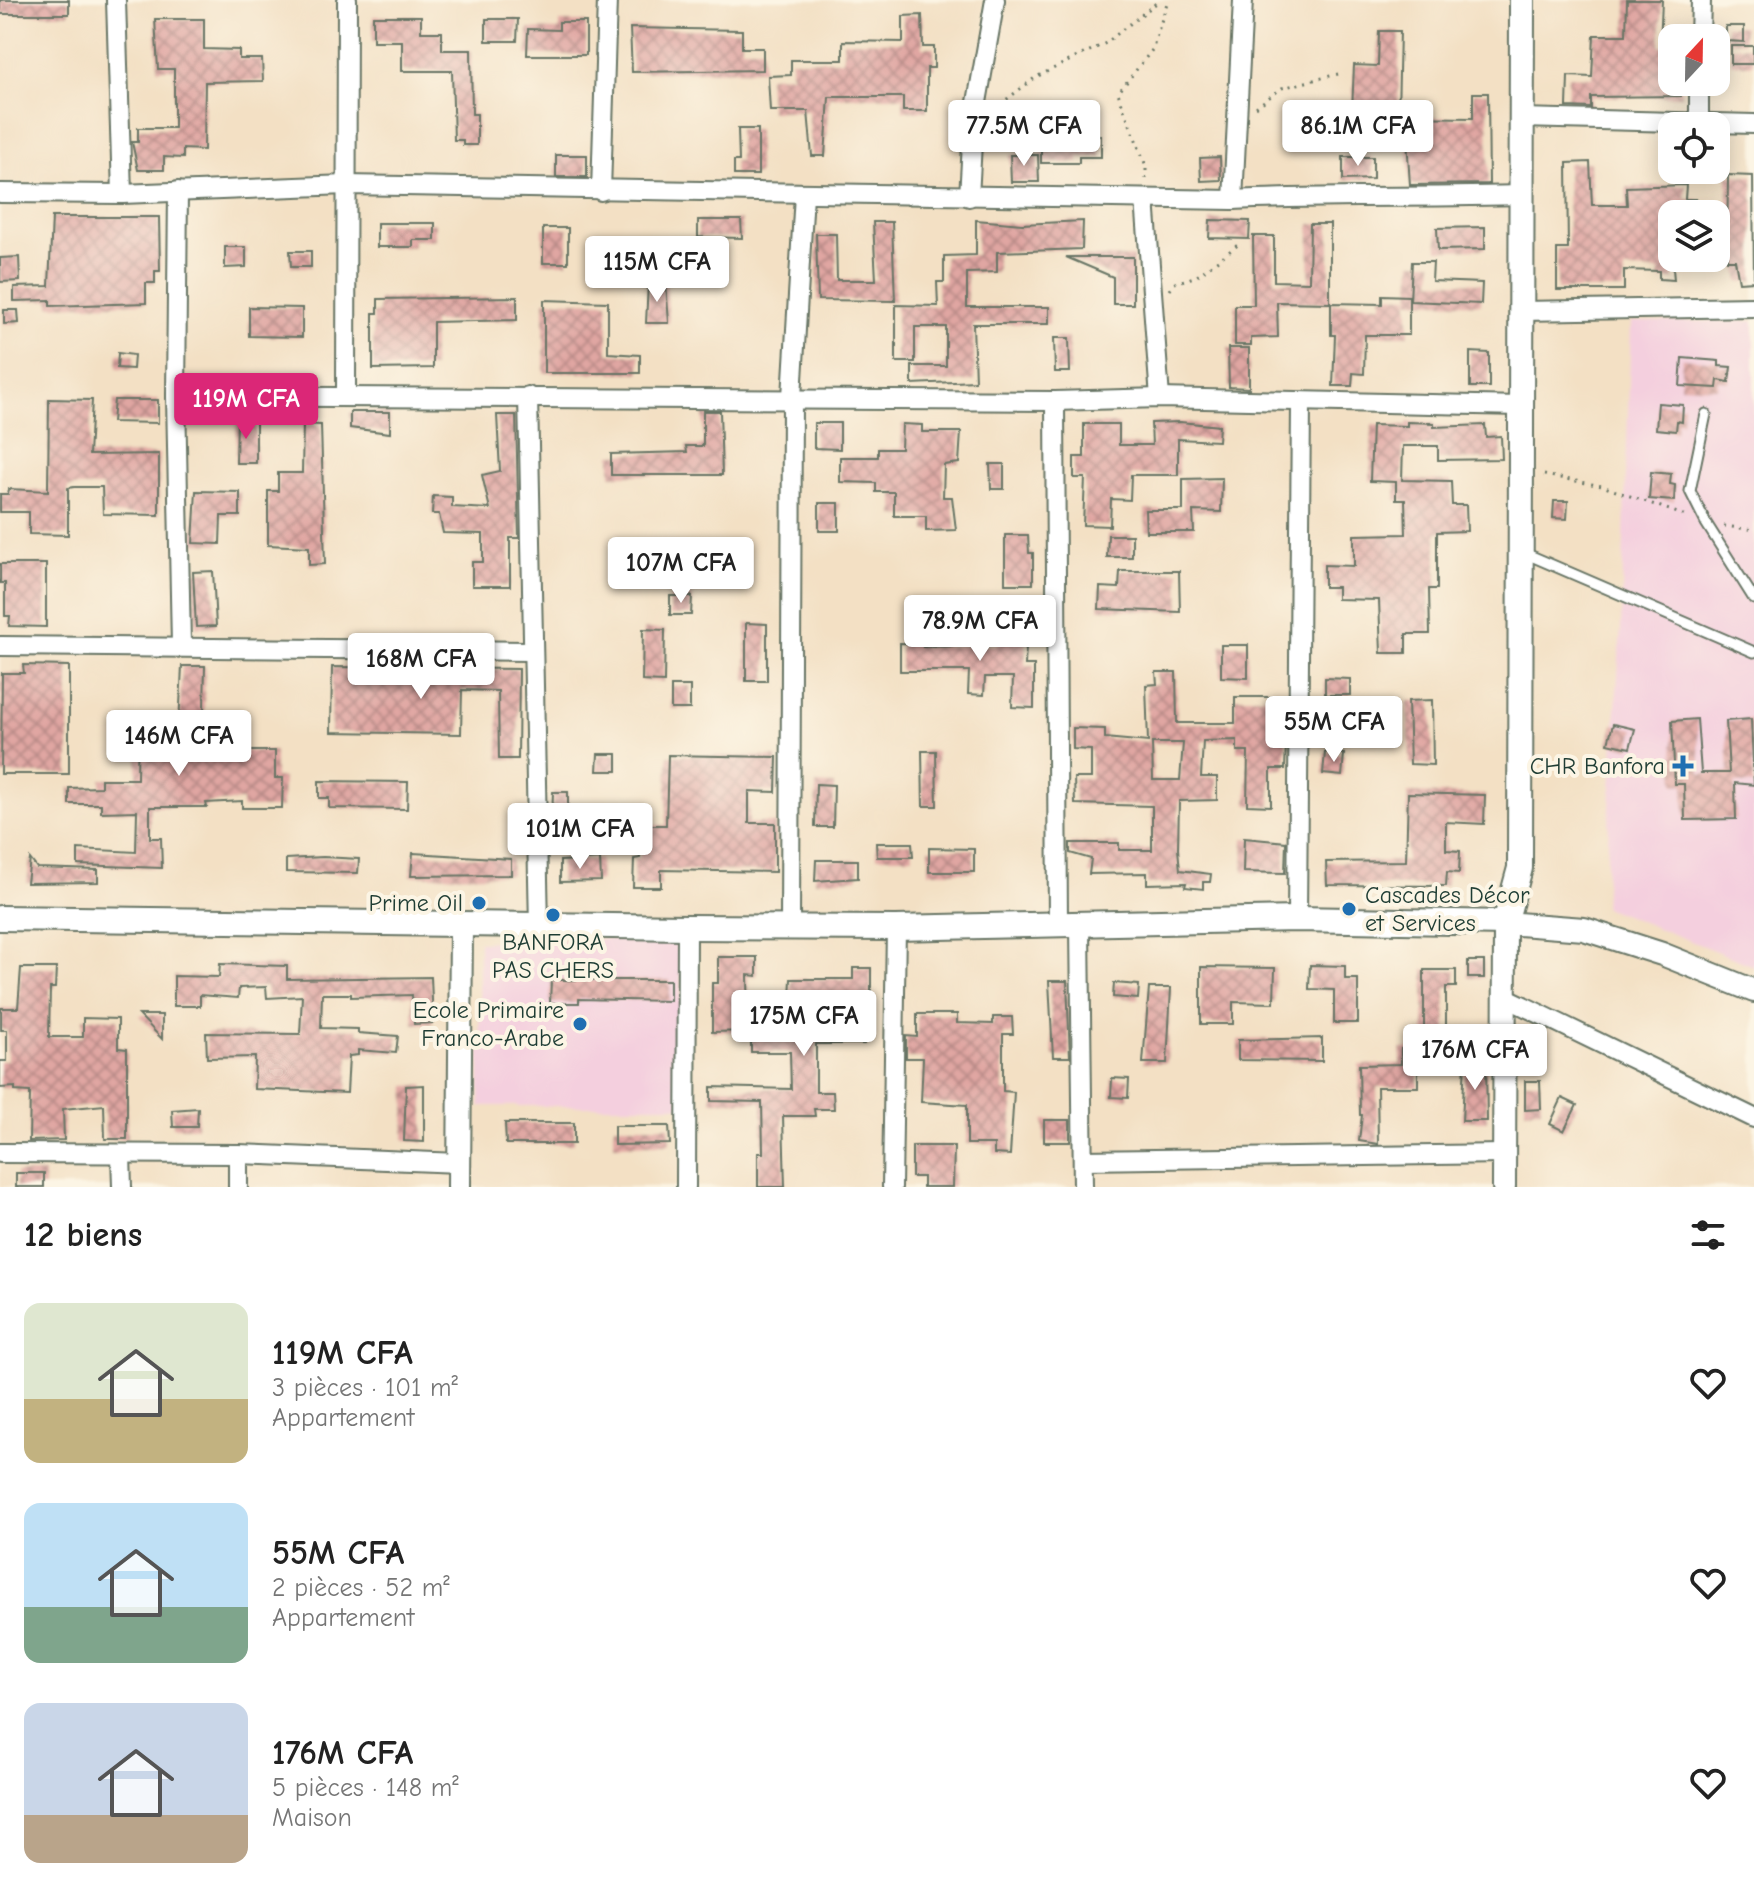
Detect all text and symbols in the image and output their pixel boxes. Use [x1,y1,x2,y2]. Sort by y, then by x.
north arrow [1658,24,1730,96]
map controls [1658,24,1730,272]
pin: 77.5M CFA [932,100,1116,168]
pin: 86.1M CFA [1266,100,1450,168]
text: 77.5M CFA [966,111,1082,141]
text: 86.1M CFA [1300,111,1416,141]
button: locate [1658,112,1730,184]
button: layers [1658,200,1730,272]
pin: 115M CFA [574,236,740,304]
text: 115M CFA [603,247,711,277]
pin: 119M CFA [163,373,329,441]
text: 119M CFA [192,384,300,414]
pin: 107M CFA [598,537,764,605]
text: 107M CFA [626,548,736,578]
pin: 78.9M CFA [888,595,1072,663]
text: 78.9M CFA [922,606,1038,636]
pin: 168M CFA [338,633,504,701]
text: 168M CFA [366,644,476,674]
pin: 55M CFA [1260,696,1408,764]
text: 55M CFA [1283,707,1385,737]
pin: 146M CFA [96,710,262,778]
text: 146M CFA [124,721,234,751]
place label: CHR Banfora [1530,752,1665,780]
marker: CHR Banfora [1672,755,1694,777]
pin: 101M CFA [497,803,663,871]
text: 101M CFA [526,814,634,844]
place label: Cascades Décor et Services [1365,881,1530,937]
place label: Prime Oil [369,889,463,917]
marker: Prime Oil [470,894,488,912]
marker: Cascades Décor et Services [1340,900,1358,918]
marker: BANFORA PAS CHERS [544,906,562,924]
place label: BANFORA PAS CHERS [492,928,614,984]
pin: 175M CFA [721,990,887,1058]
place label: Ecole Primaire Franco-Arabe [413,996,564,1052]
text: 175M CFA [749,1001,859,1031]
marker: Ecole Primaire Franco-Arabe [571,1015,589,1033]
pin: 176M CFA [1392,1024,1558,1092]
text: 176M CFA [1421,1035,1529,1065]
icon: filters [1686,1213,1730,1257]
text: 12 biens [24,1215,142,1255]
text: 119M CFA [272,1333,413,1373]
icon: home [88,1335,184,1431]
icon: heart [1686,1361,1730,1405]
text: 3 pièces · 101 m² [272,1373,458,1403]
text: Appartement [272,1403,415,1433]
text: 55M CFA [272,1533,404,1573]
icon: home [88,1535,184,1631]
icon: heart [1686,1561,1730,1605]
text: 2 pièces · 52 m² [272,1573,450,1603]
text: Appartement [272,1603,415,1633]
text: 176M CFA [272,1733,413,1773]
icon: home [88,1735,184,1831]
icon: heart [1686,1761,1730,1805]
text: 5 pièces · 148 m² [272,1773,459,1803]
text: Maison [272,1803,352,1833]

